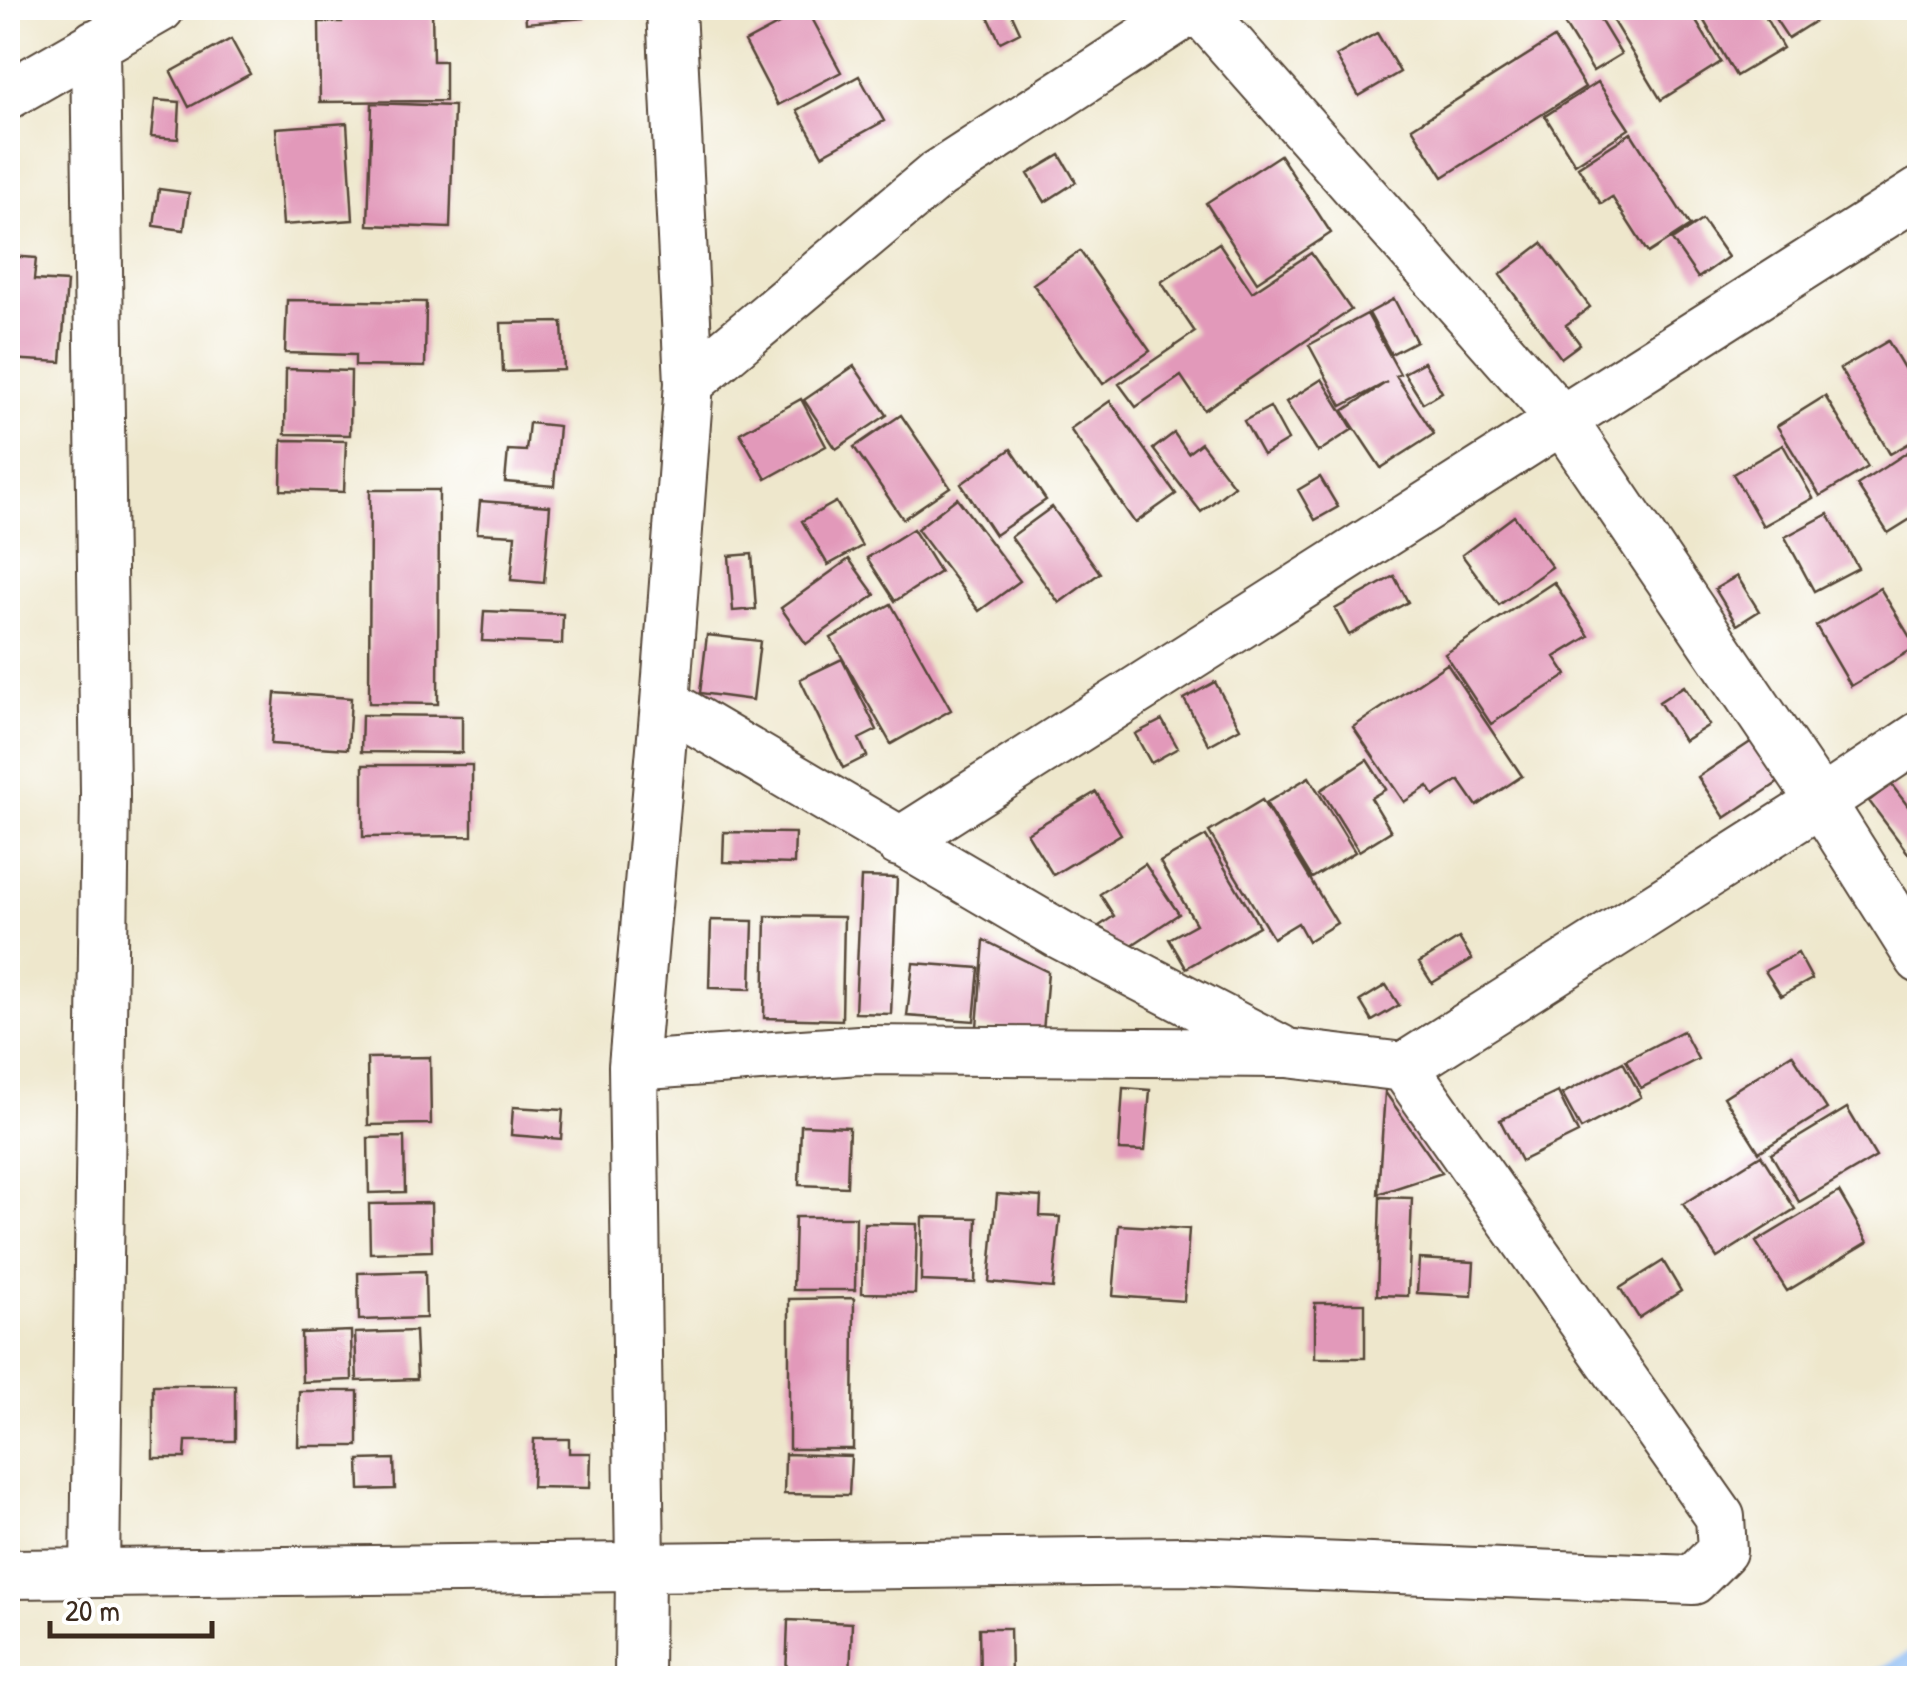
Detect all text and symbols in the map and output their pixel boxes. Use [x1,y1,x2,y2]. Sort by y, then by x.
scale bar [50,1576,212,1638]
text: 20 m [65,1590,120,1630]

